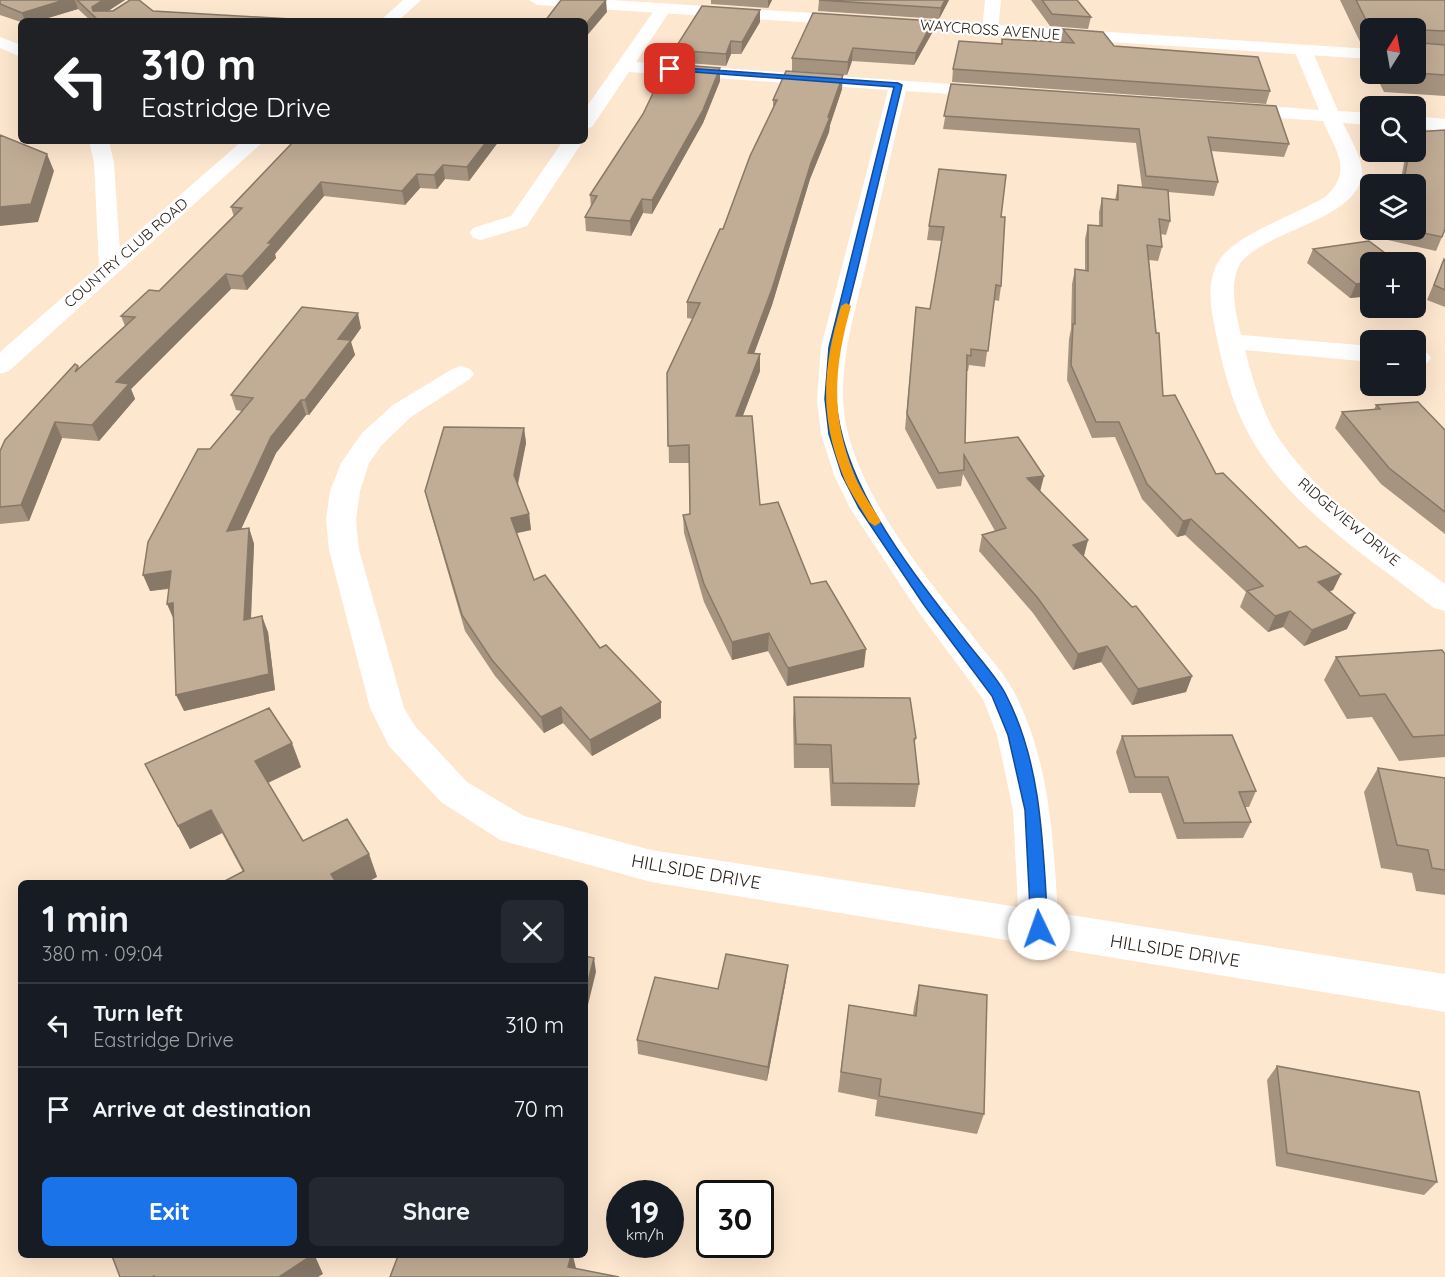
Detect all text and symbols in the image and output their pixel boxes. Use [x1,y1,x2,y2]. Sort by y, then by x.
street label: WAYCROSS AVENUE [919,15,1061,44]
north arrow [1360,18,1426,84]
map controls [1360,18,1426,396]
text: 310 m [141,38,256,91]
icon: left [42,42,120,120]
pin [644,43,695,94]
icon: arrive [653,52,686,85]
text: Eastridge Drive [141,90,331,124]
button: search [1360,96,1426,162]
button: layers [1360,174,1426,240]
street label: COUNTRY CLUB ROAD [60,193,192,312]
button: + [1360,252,1426,318]
button: − [1360,330,1426,396]
street label: RIDGEVIEW DRIVE [1294,473,1404,570]
street label: HILLSIDE DRIVE [630,849,763,894]
text: 1 min [42,896,129,941]
position arrow [1007,897,1071,961]
button: close [501,900,564,963]
street label: HILLSIDE DRIVE [1109,929,1242,972]
text: 380 m · 09:04 [42,941,163,966]
text: Turn left [93,999,183,1027]
icon: left [42,1009,75,1042]
text: 310 m [505,1011,564,1039]
text: Eastridge Drive [93,1027,234,1052]
icon: arrive [42,1093,75,1126]
text: Arrive at destination [93,1095,311,1123]
text: 70 m [514,1095,564,1123]
button: Exit [42,1177,297,1246]
button: Share [309,1177,564,1246]
speed limit sign: 30 [696,1180,774,1258]
text: 19 [631,1193,659,1231]
text: km/h [626,1225,664,1244]

